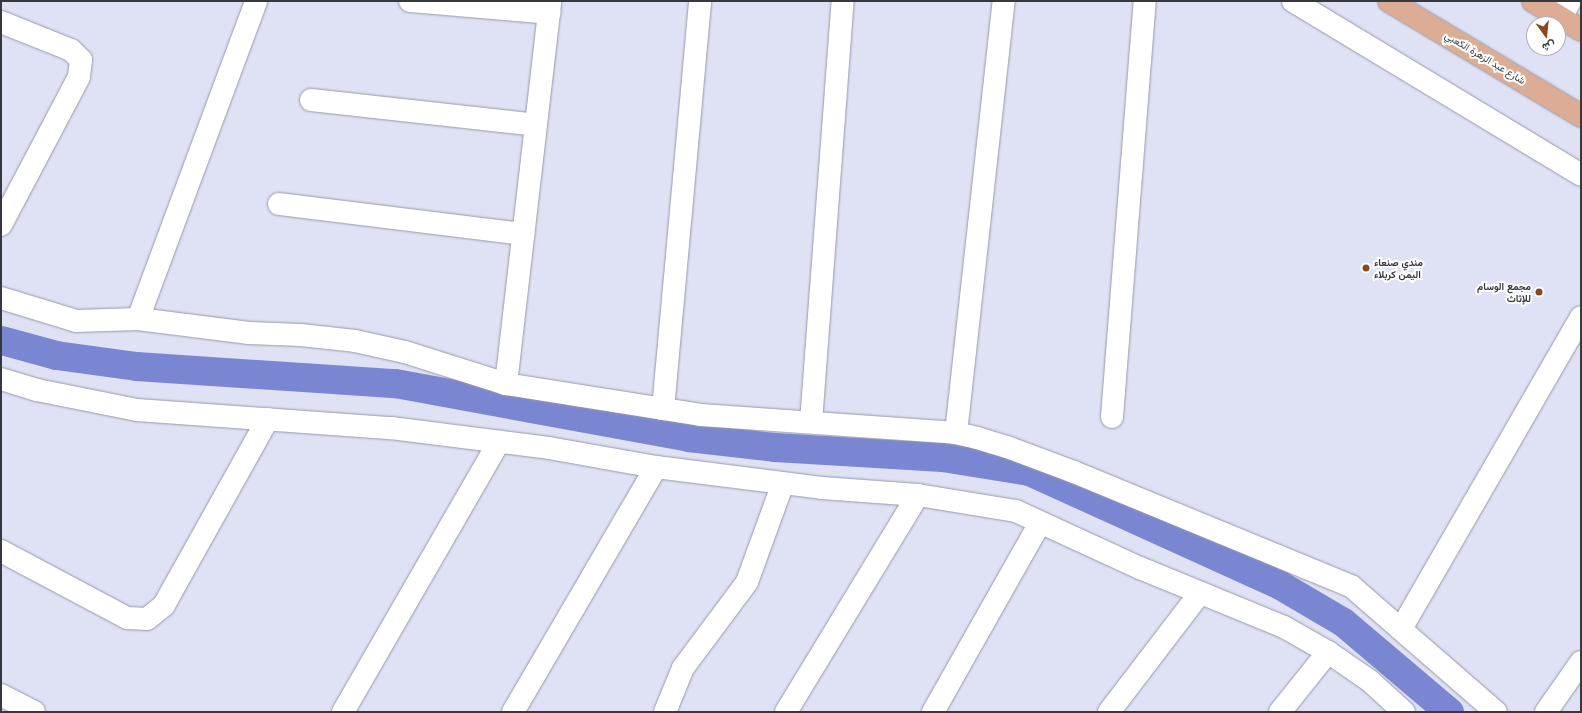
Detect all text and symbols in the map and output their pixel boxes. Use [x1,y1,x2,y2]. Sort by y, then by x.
north arrow [1526,16,1566,56]
street label: شارع عبد الزهرة الكعبي [1443,29,1527,87]
text: ش [1541,38,1557,55]
place label: مندي صنعاء اليمن كربلاء [1374,256,1423,280]
marker: مندي صنعاء اليمن كربلاء [1361,263,1371,273]
place label: مجمع الوسام للإثاث [1477,280,1531,304]
marker: مجمع الوسام للإثاث [1534,287,1544,297]

